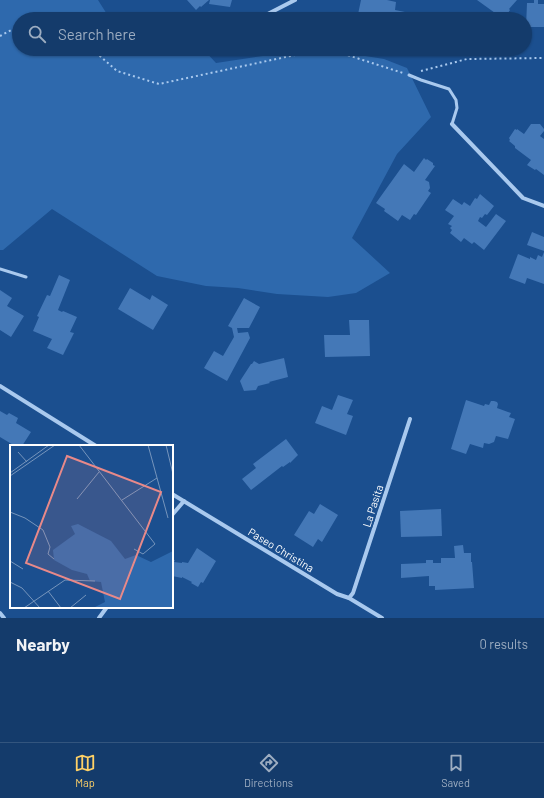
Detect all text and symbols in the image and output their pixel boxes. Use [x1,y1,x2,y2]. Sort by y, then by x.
search box [12,12,532,56]
icon: search [26,23,48,45]
text: Search here [58,25,136,43]
inset map [10,445,173,608]
street label: La Pasita [360,483,385,529]
street label: Paseo Christina [246,525,317,574]
text: Nearby [16,634,70,654]
text: 0 results [479,636,528,652]
tab: Map [74,752,96,789]
tab: Directions [244,752,293,789]
tab: Saved [441,752,470,789]

